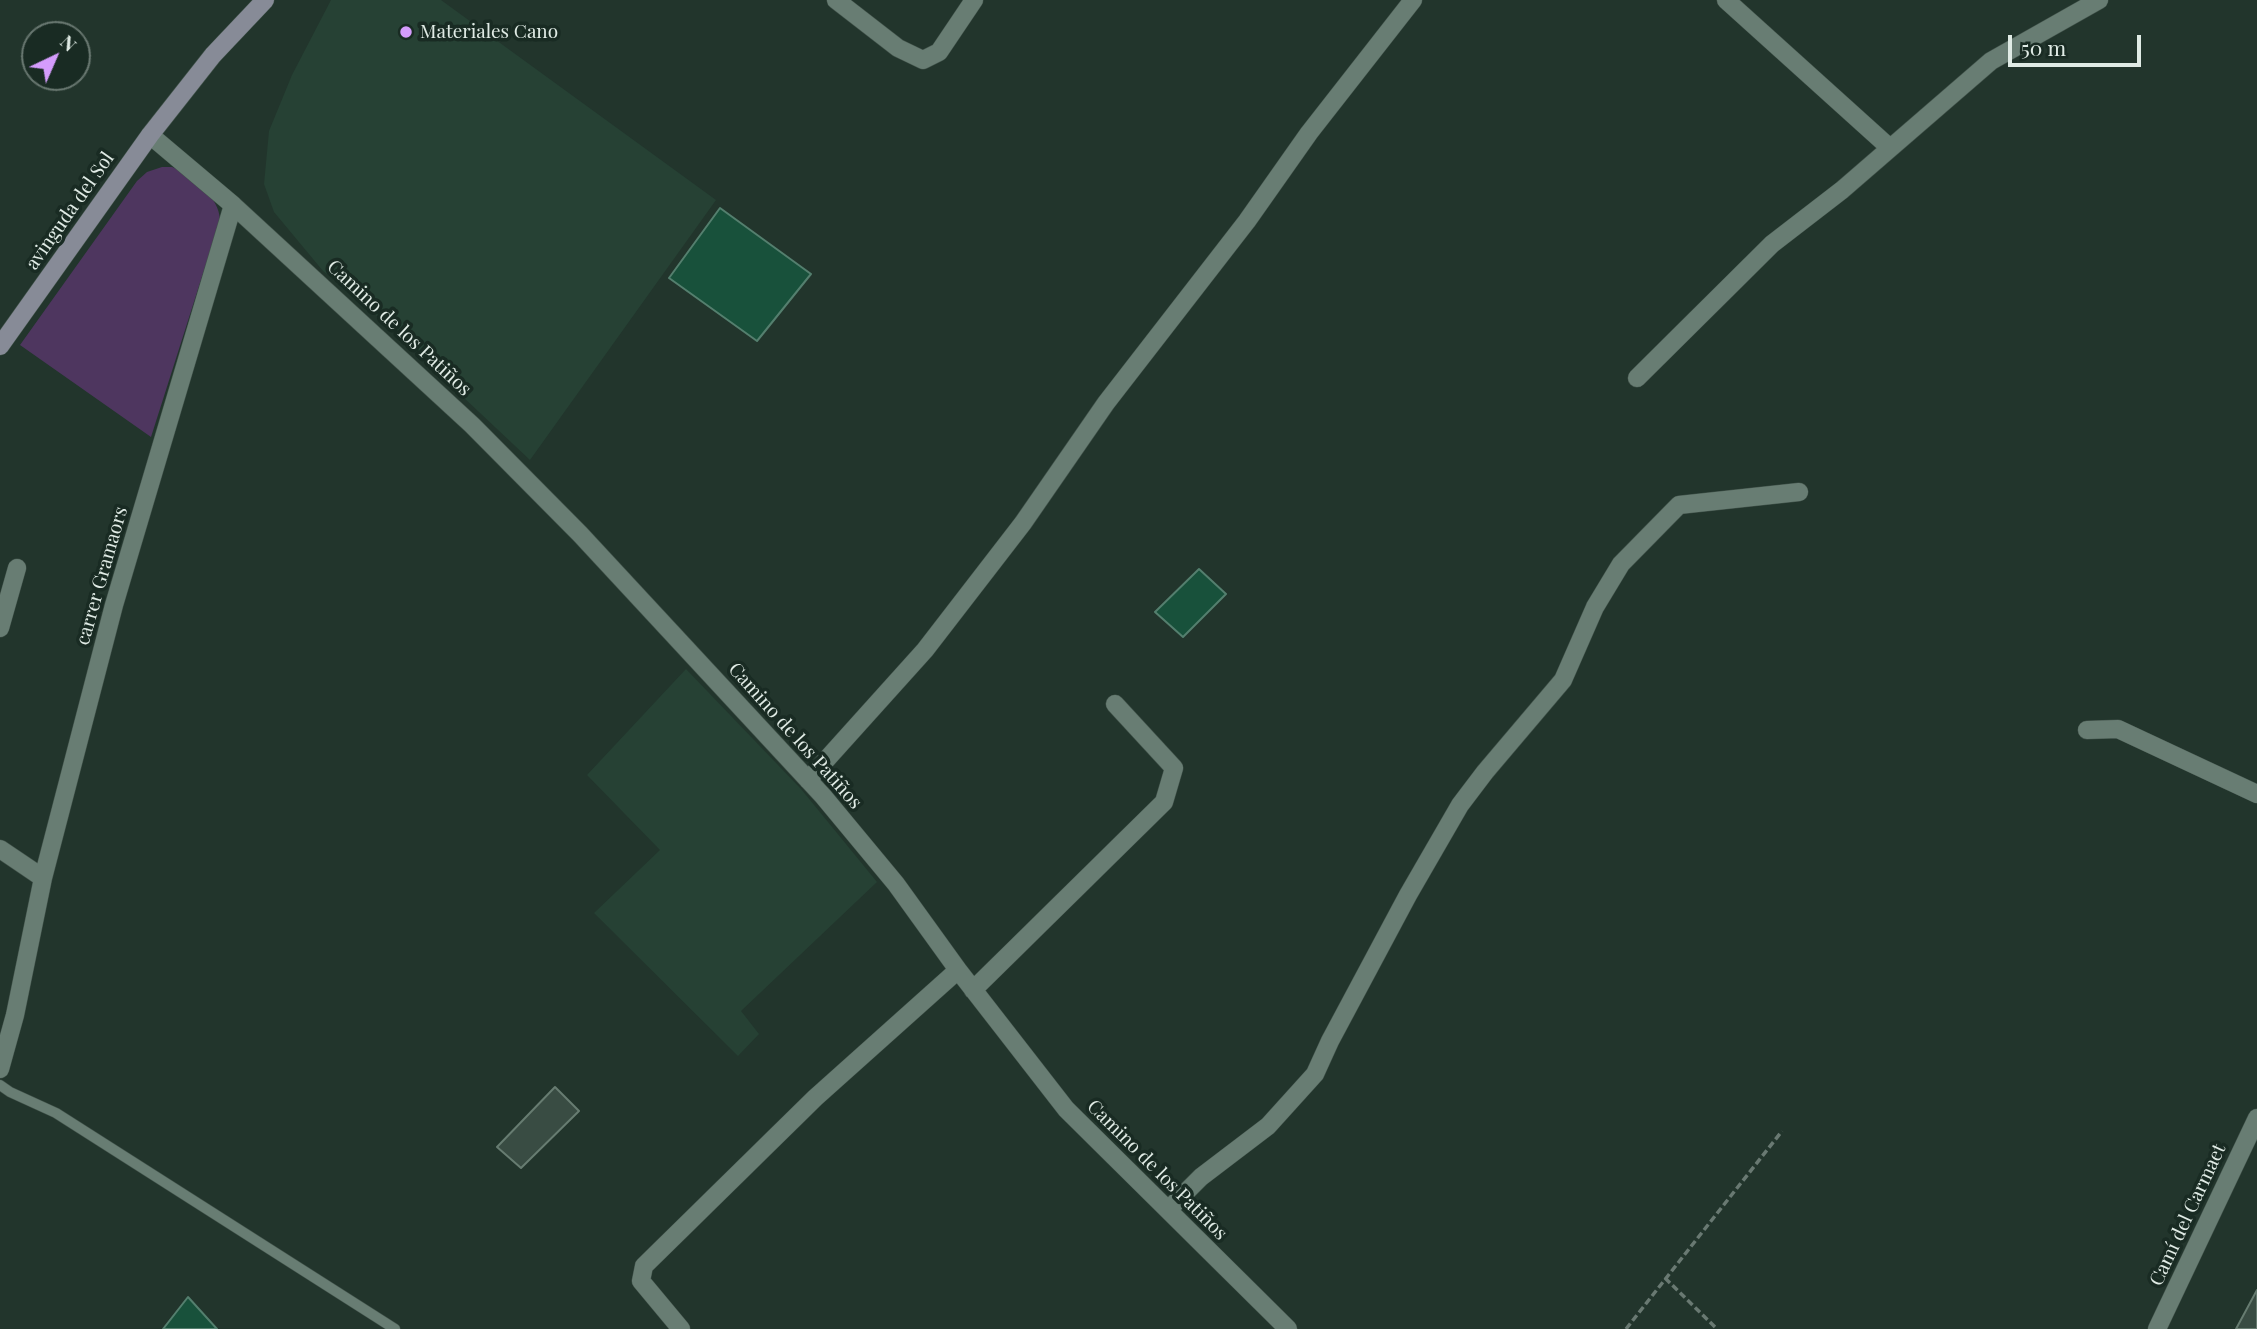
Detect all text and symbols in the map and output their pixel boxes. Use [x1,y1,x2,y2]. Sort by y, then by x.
north arrow [21,21,91,91]
place label: Materiales Cano [420,21,558,43]
scale bar [2012,21,2145,65]
marker: Materiales Cano [398,24,414,40]
text: N [55,28,83,56]
text: 50 m [2021,33,2066,61]
street label: avinguda del Sol [21,148,119,274]
street label: Camino de los Patiños [322,255,476,401]
street label: carrer Gramaors [71,504,133,648]
street label: Camino de los Patiños [723,658,867,814]
street label: Camino de los Patiños [1082,1095,1232,1245]
street label: Camí del Carmaet [2145,1140,2231,1290]

